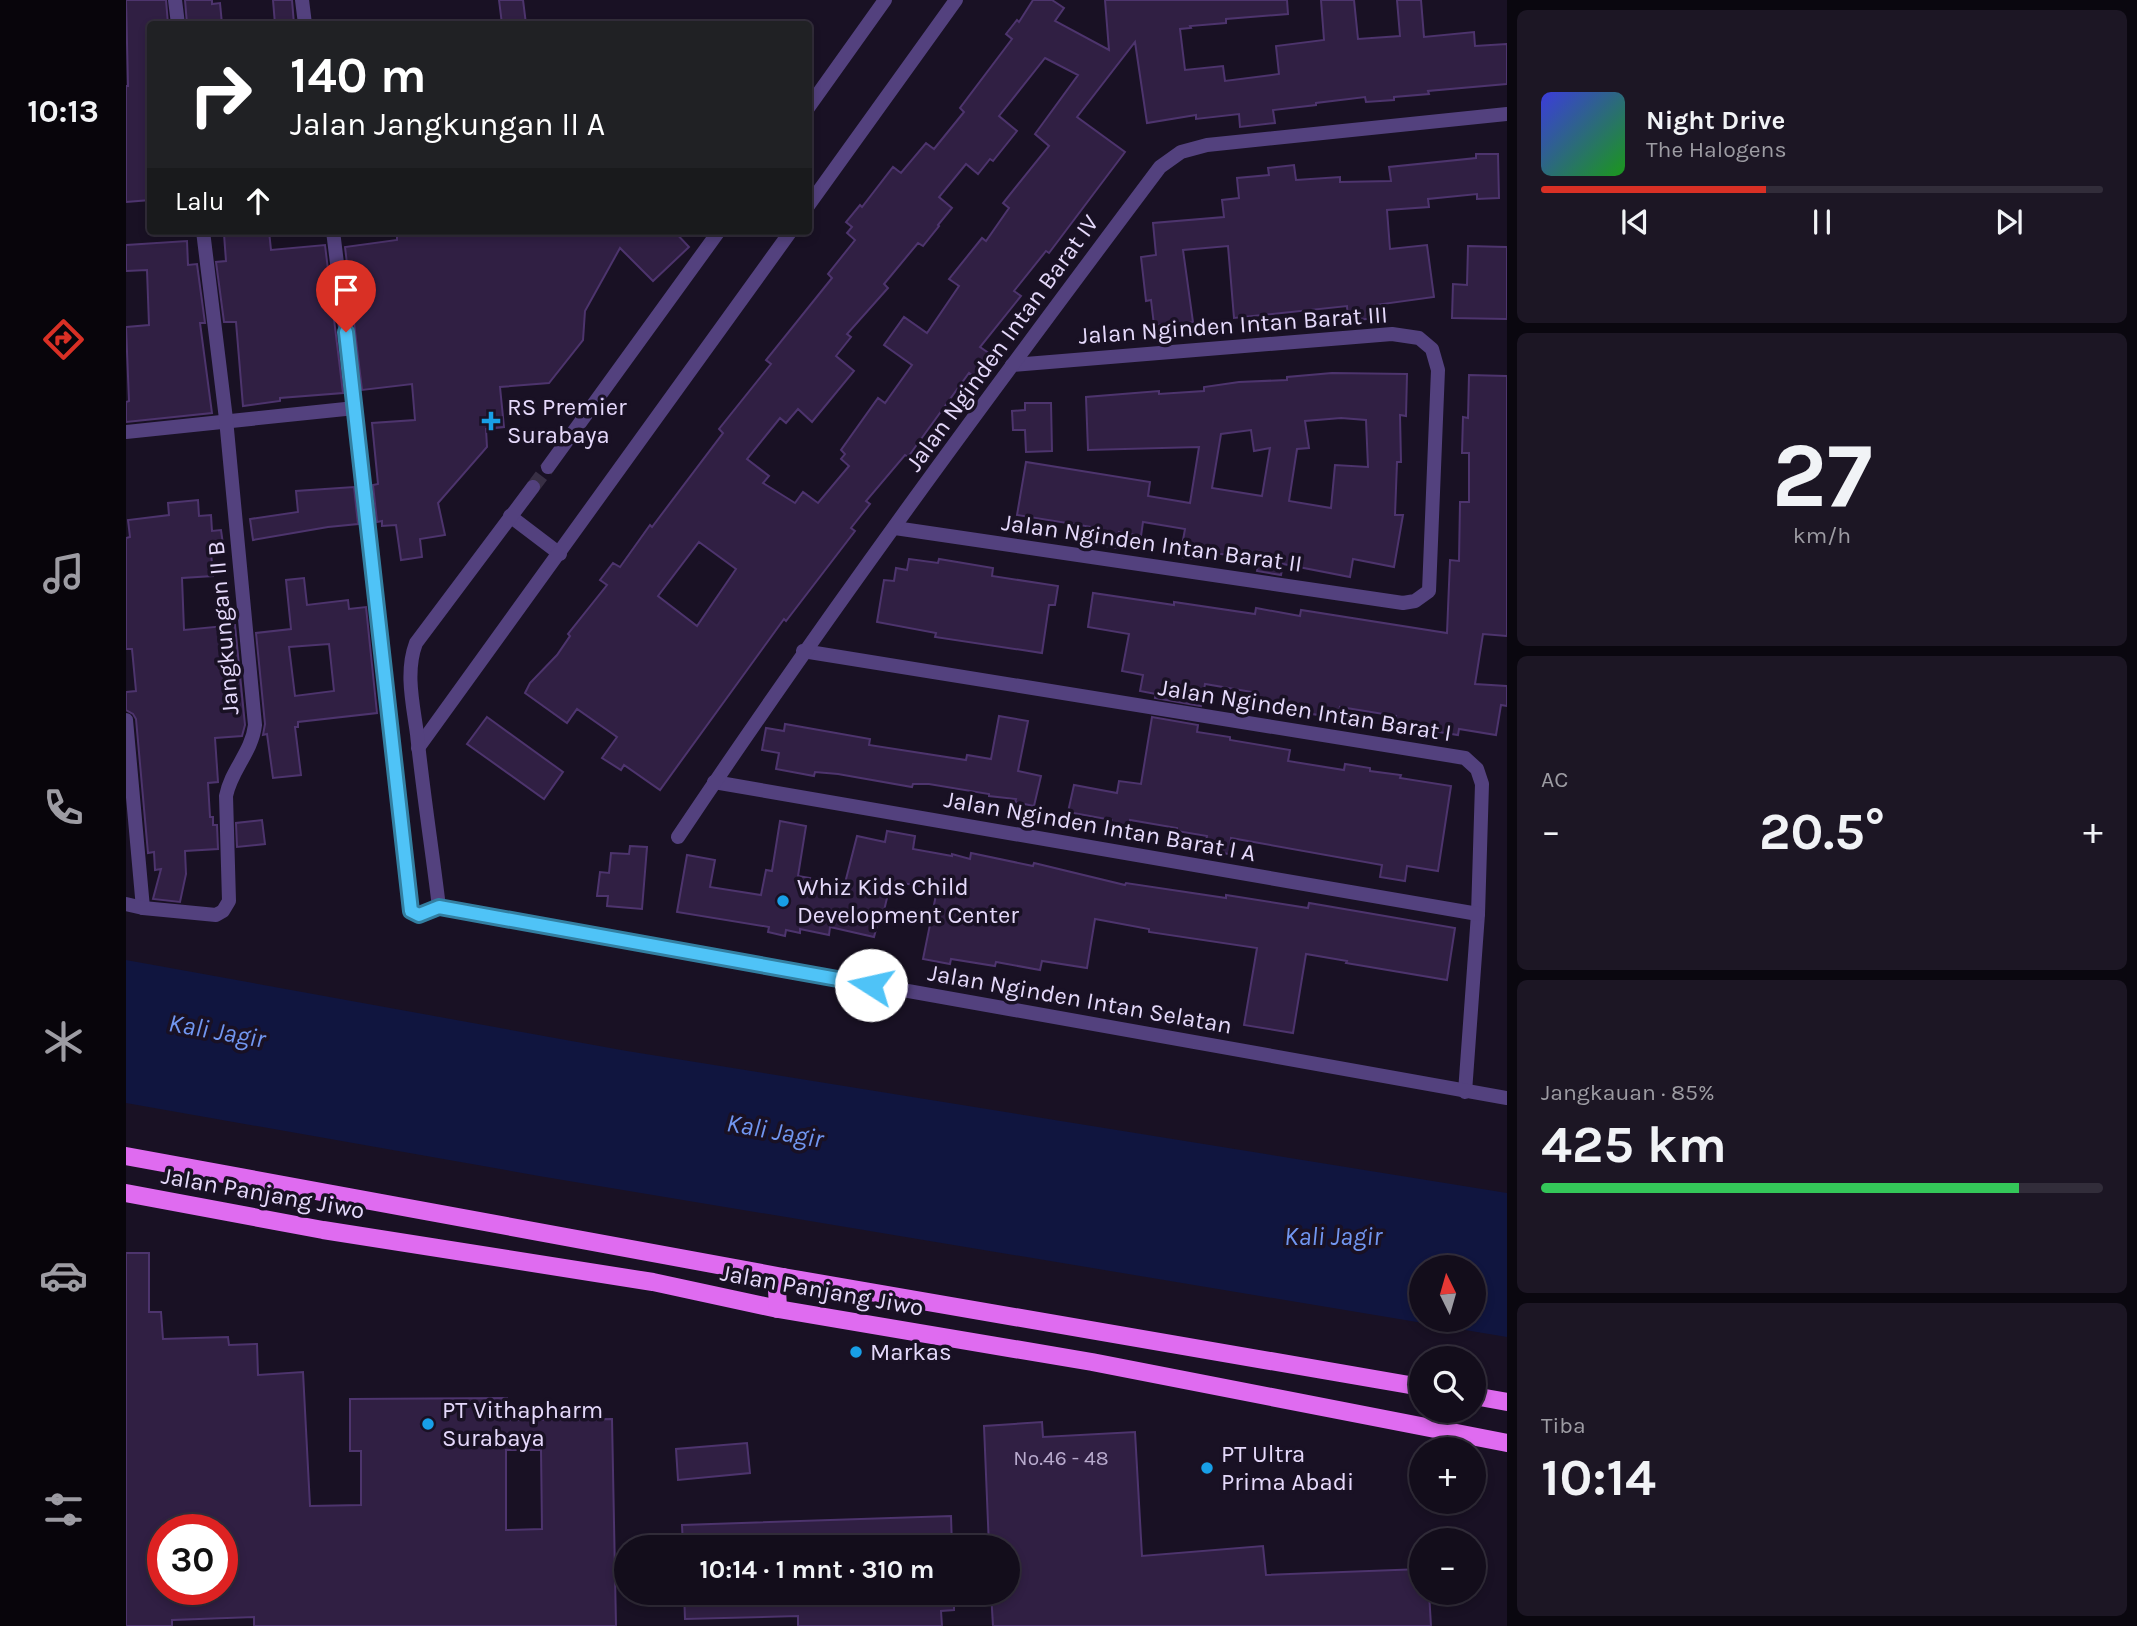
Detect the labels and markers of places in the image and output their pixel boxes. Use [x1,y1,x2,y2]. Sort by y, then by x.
pin [316,260,376,332]
place label: RS Premier Surabaya [507,393,627,449]
marker: RS Premier Surabaya [481,411,501,431]
place label: Whiz Kids Child Development Center [797,873,1019,929]
marker: Whiz Kids Child Development Center [775,893,791,909]
place label: Markas [870,1338,952,1366]
marker: Markas [848,1344,864,1360]
place label: PT Vithapharm Surabaya [442,1396,603,1452]
marker: PT Vithapharm Surabaya [420,1416,436,1432]
place label: PT Ultra Prima Abadi [1221,1440,1354,1496]
marker: PT Ultra Prima Abadi [1199,1460,1215,1476]

